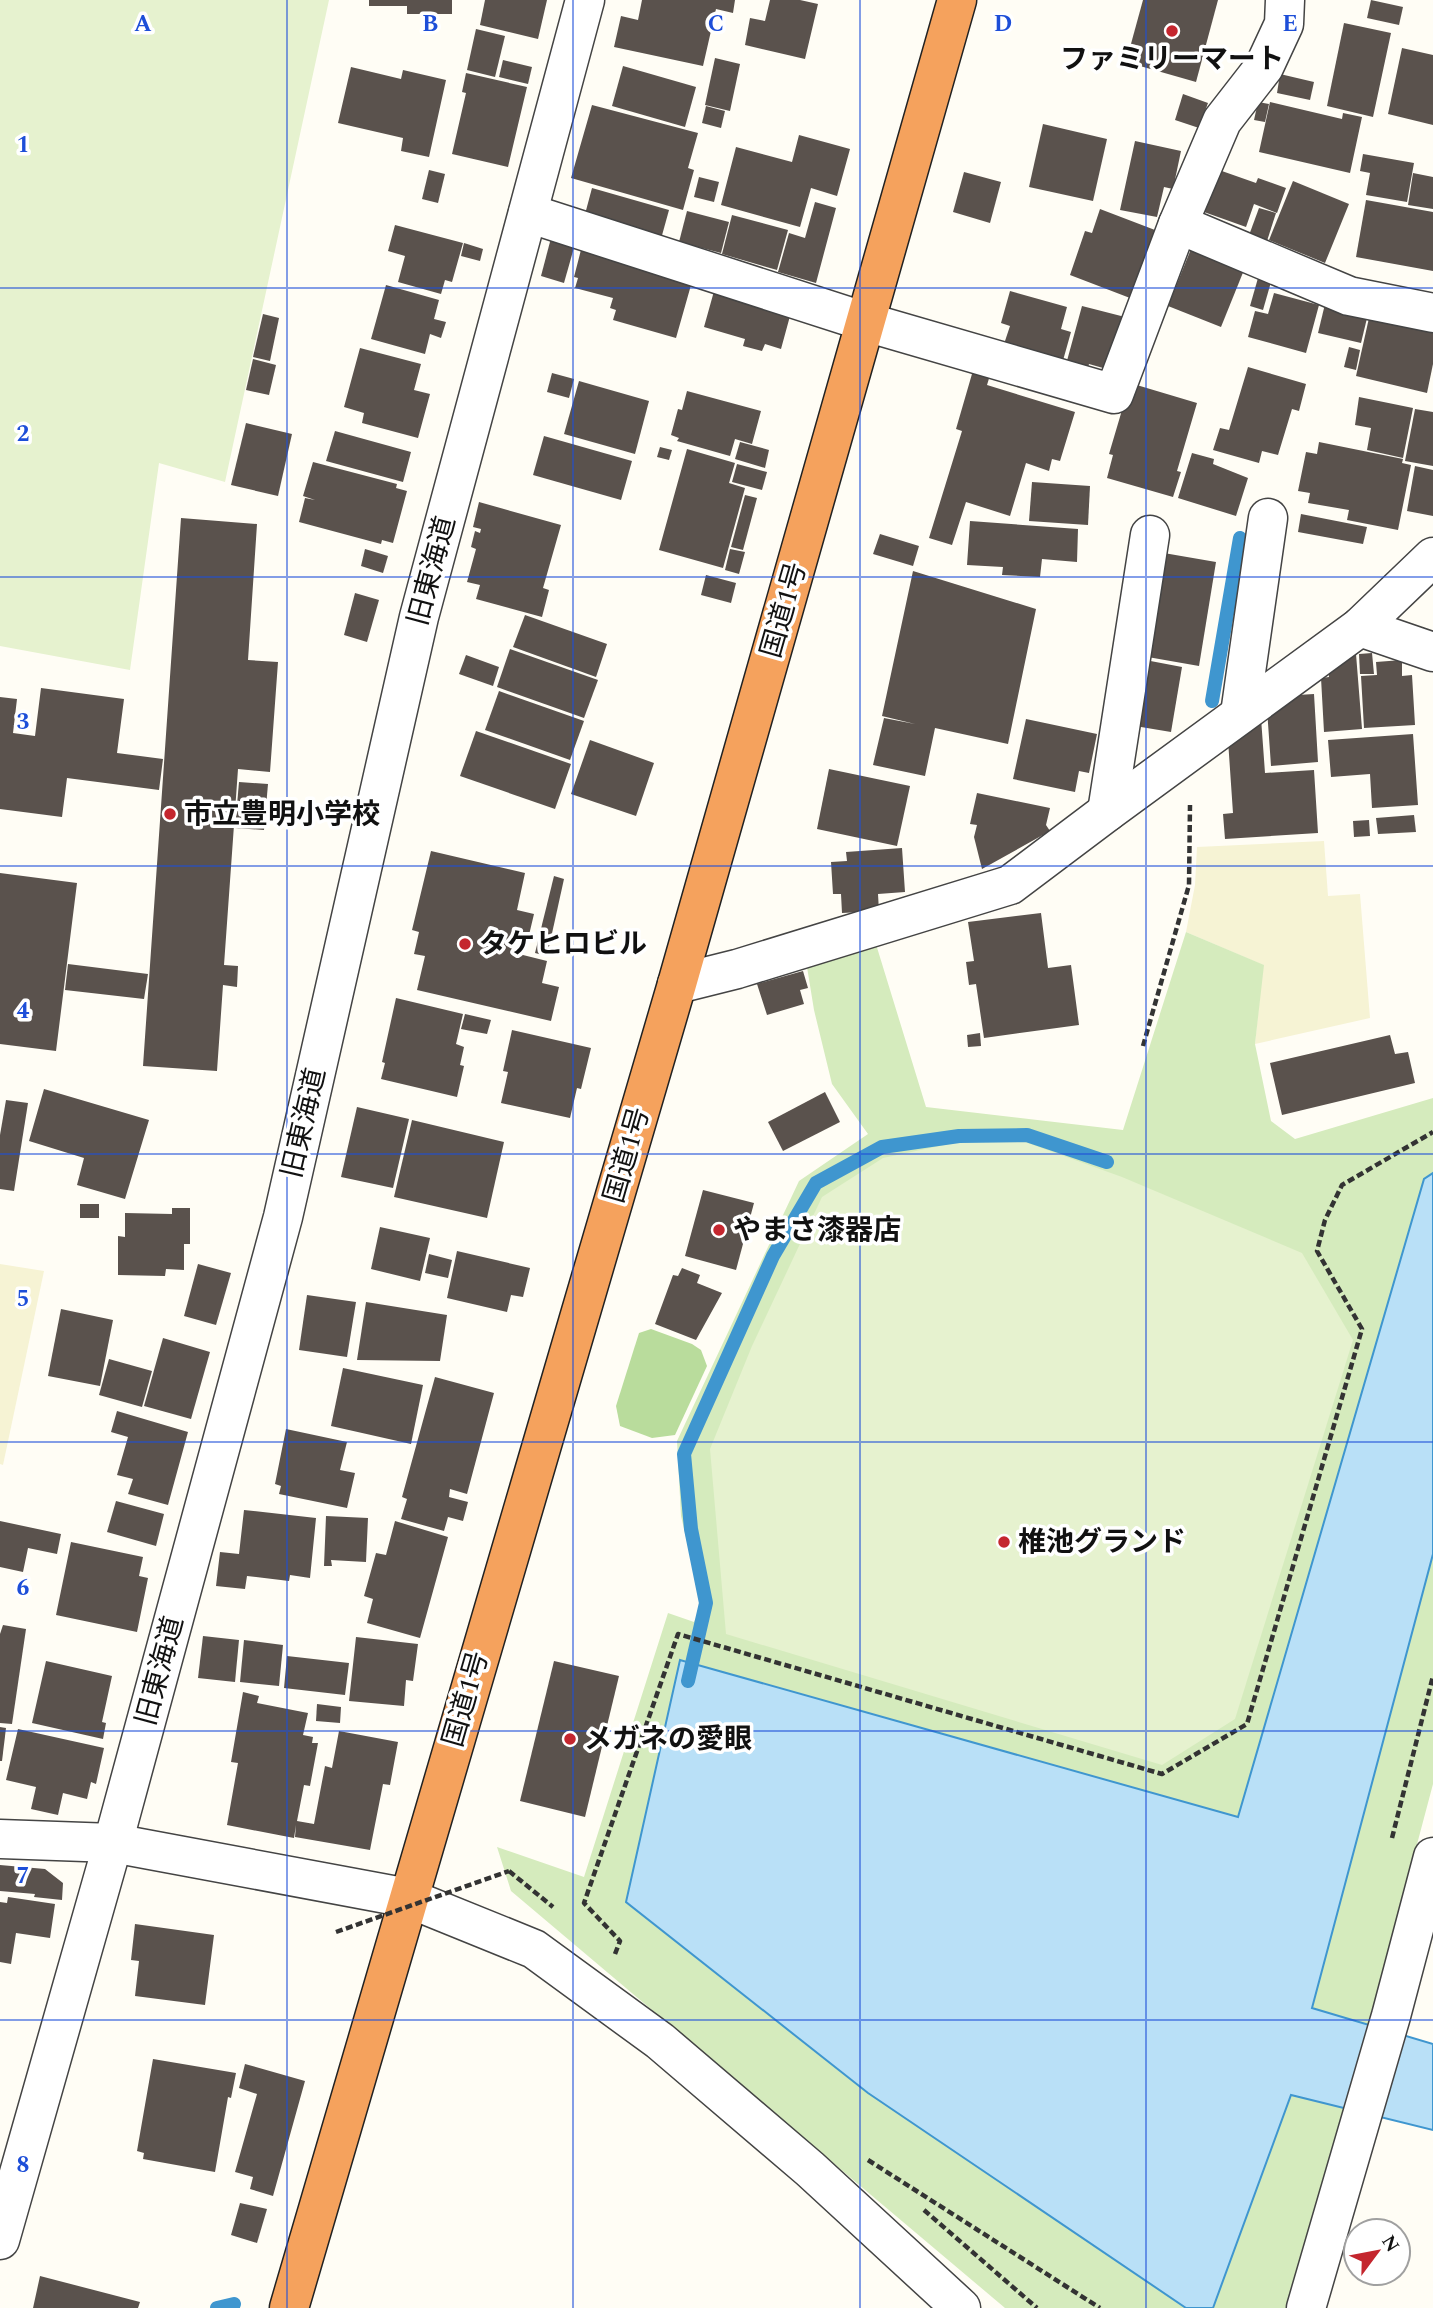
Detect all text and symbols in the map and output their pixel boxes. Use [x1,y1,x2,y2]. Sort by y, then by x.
text: A [134,7,152,42]
text: B [422,7,438,42]
text: C [708,7,724,42]
text: D [994,7,1012,42]
text: E [1282,7,1298,42]
marker: ファミリーマート [1164,23,1180,39]
place label: ファミリーマート [1060,38,1284,81]
text: 1 [17,128,29,163]
text: 2 [17,417,30,452]
street label: 旧東海道 [397,511,467,631]
street label: 国道1号 [750,557,818,663]
text: 3 [17,705,30,740]
place label: 市立豊明小学校 [184,793,380,836]
marker: 市立豊明小学校 [162,806,178,822]
place label: タケヒロビル [479,923,647,966]
marker: タケヒロビル [457,936,473,952]
text: 4 [17,994,30,1029]
street label: 旧東海道 [270,1064,338,1182]
street label: 国道1号 [593,1102,661,1208]
place label: やまさ漆器店 [733,1209,901,1252]
marker: やまさ漆器店 [711,1222,727,1238]
text: 5 [17,1282,29,1317]
place label: 椎池グランド [1018,1521,1186,1564]
marker: 椎池グランド [996,1534,1012,1550]
text: 6 [17,1571,30,1606]
street label: 旧東海道 [125,1611,195,1731]
street label: 国道1号 [432,1646,500,1752]
place label: メガネの愛眼 [584,1718,752,1761]
marker: メガネの愛眼 [562,1731,578,1747]
text: 7 [17,1859,29,1894]
text: 8 [17,2148,29,2183]
north arrow [1342,2217,1412,2287]
text: N [1374,2230,1407,2258]

